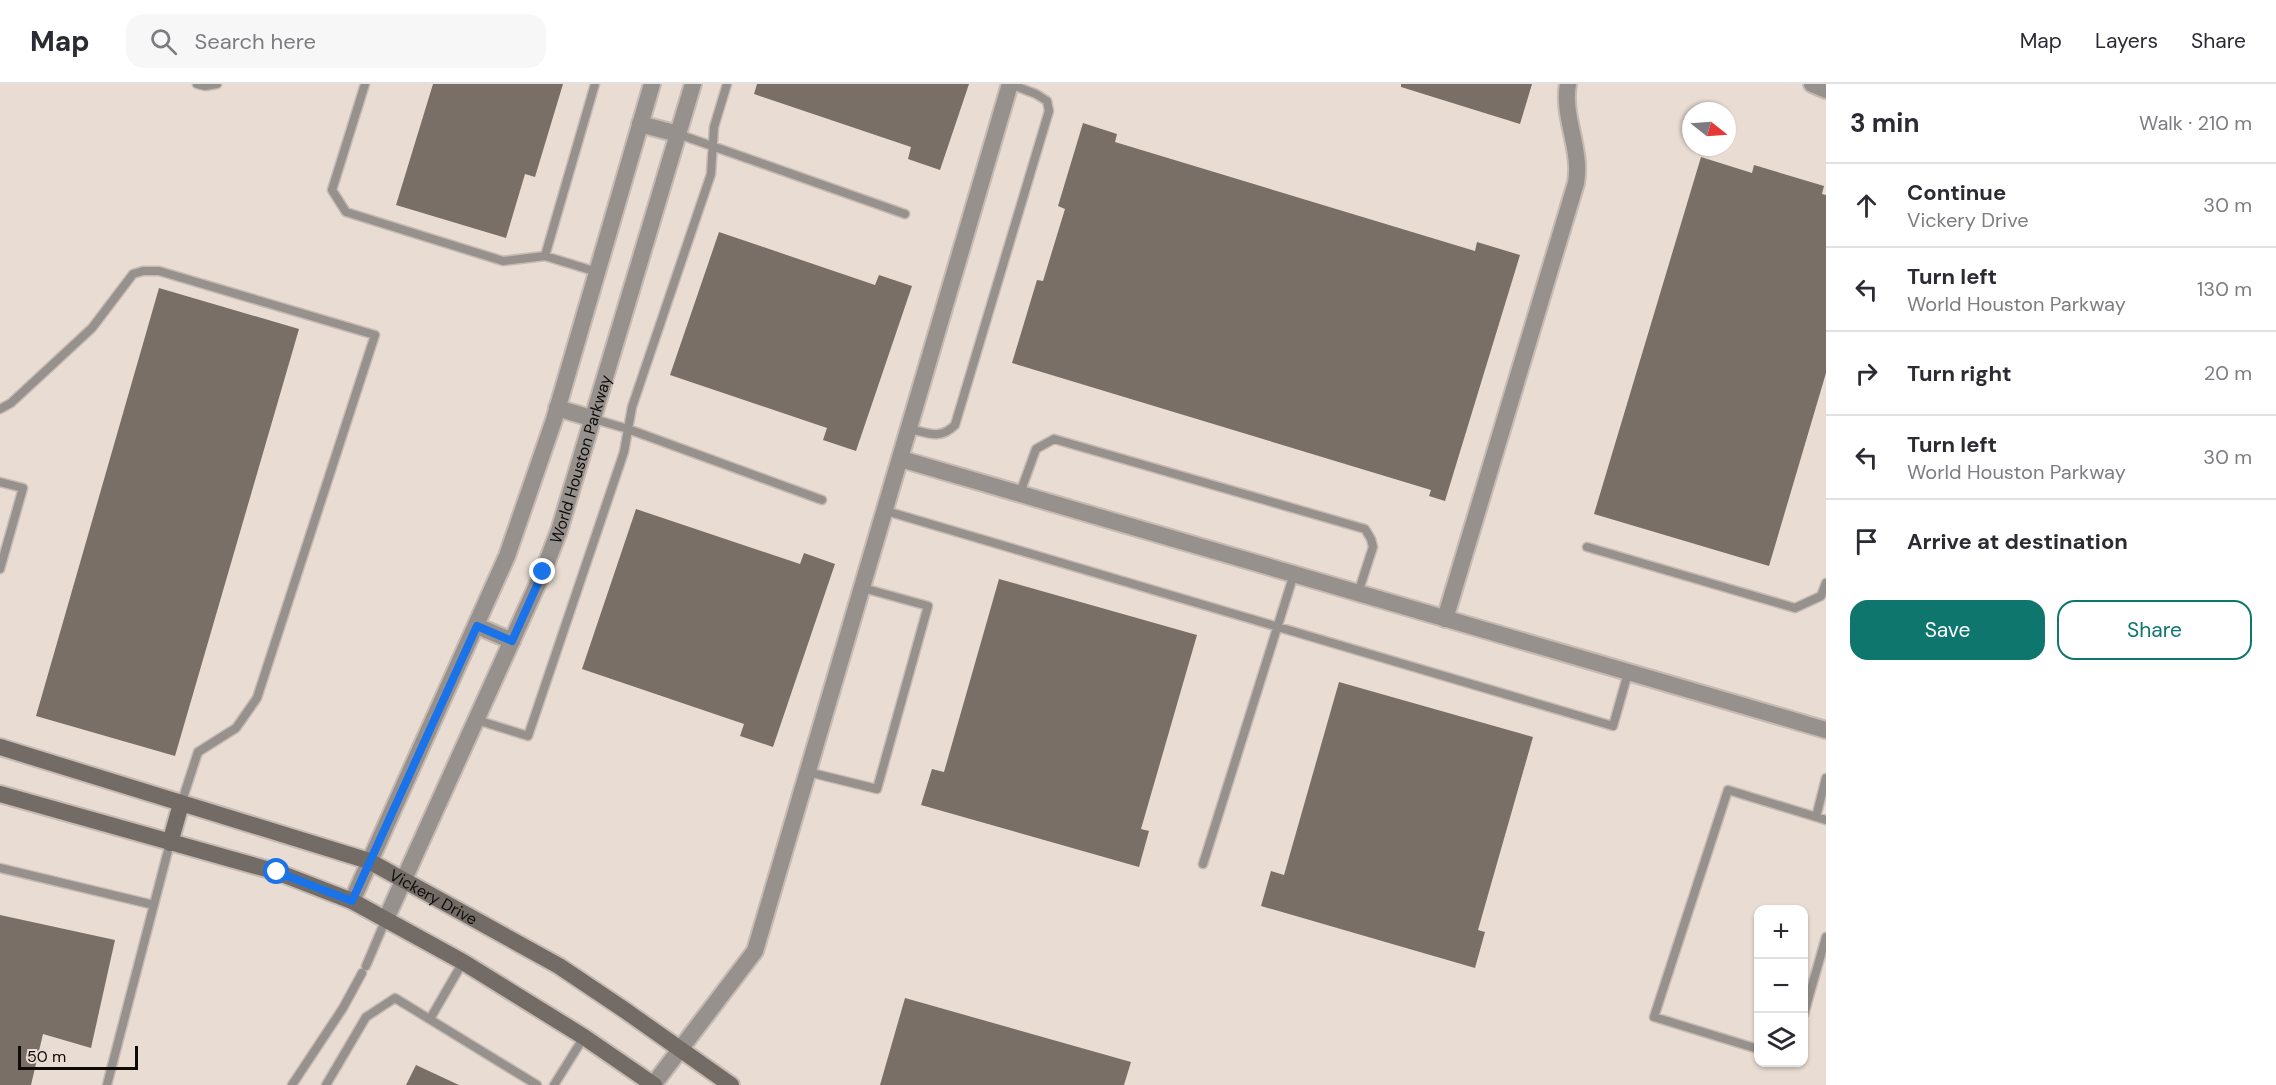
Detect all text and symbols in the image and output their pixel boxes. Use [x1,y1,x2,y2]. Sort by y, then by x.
search box [126,14,546,68]
text: Map [30,23,90,60]
icon: search [147,25,180,58]
text: Search here [195,27,316,56]
text: Map [2020,27,2062,55]
text: Layers [2095,27,2158,55]
text: Share [2191,27,2246,55]
north arrow [1682,102,1736,156]
text: 3 min [1850,106,1919,140]
text: Walk · 210 m [2139,110,2252,136]
text: Continue [1907,178,2006,207]
icon: ahead [1850,189,1883,222]
text: 30 m [2203,192,2252,218]
text: Vickery Drive [1907,207,2029,233]
text: Turn left [1907,262,1997,291]
icon: left [1850,273,1883,306]
text: 130 m [2197,276,2252,302]
text: World Houston Parkway [1907,291,2126,317]
icon: right [1850,357,1883,390]
text: Turn right [1907,359,2012,388]
text: 20 m [2204,360,2252,386]
street label: World Houston Parkway [545,372,616,547]
text: Turn left [1907,430,1997,459]
icon: left [1850,441,1883,474]
text: 30 m [2203,444,2252,470]
text: World Houston Parkway [1907,459,2126,485]
icon: arrive [1850,525,1883,558]
text: Arrive at destination [1907,527,2128,556]
route end [529,558,555,584]
button: Save [1850,600,2045,660]
button: Share [2057,600,2252,660]
route start [263,858,289,884]
street label: Vickery Drive [386,864,481,930]
map controls [1754,905,1808,1067]
button: + [1754,905,1808,959]
button: − [1754,959,1808,1013]
button: layers [1754,1013,1808,1067]
scale bar [18,1043,138,1070]
text: 50 m [27,1046,66,1067]

